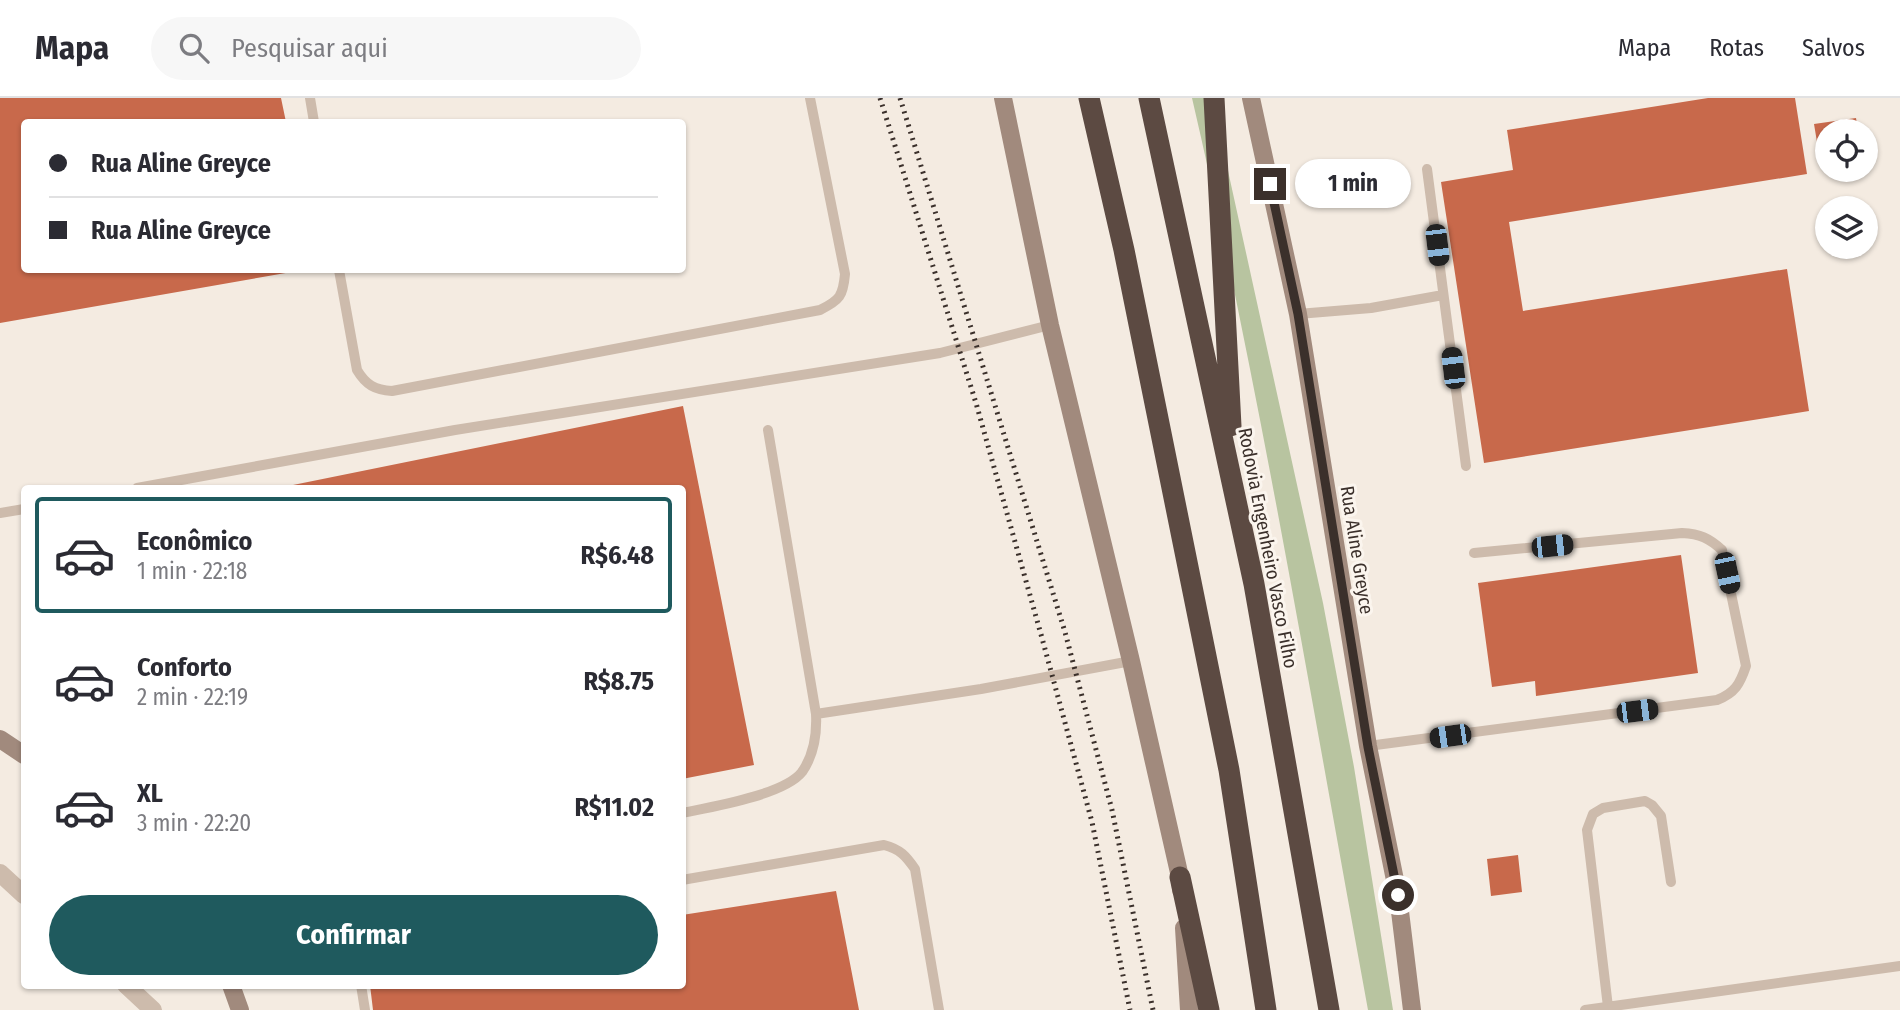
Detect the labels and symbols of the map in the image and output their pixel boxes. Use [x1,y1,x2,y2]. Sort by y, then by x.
callout: 1 min [1294,160,1410,208]
route end [1254,168,1286,200]
car [1425,223,1450,267]
car [1441,346,1466,390]
street label: Rodovia Engenheiro Vasco Filho [1233,426,1303,670]
street label: Rua Aline Greyce [1336,484,1378,616]
car [1531,533,1574,559]
car [1713,550,1742,596]
car [1615,698,1660,724]
car [1428,723,1473,749]
route start [1382,879,1414,911]

